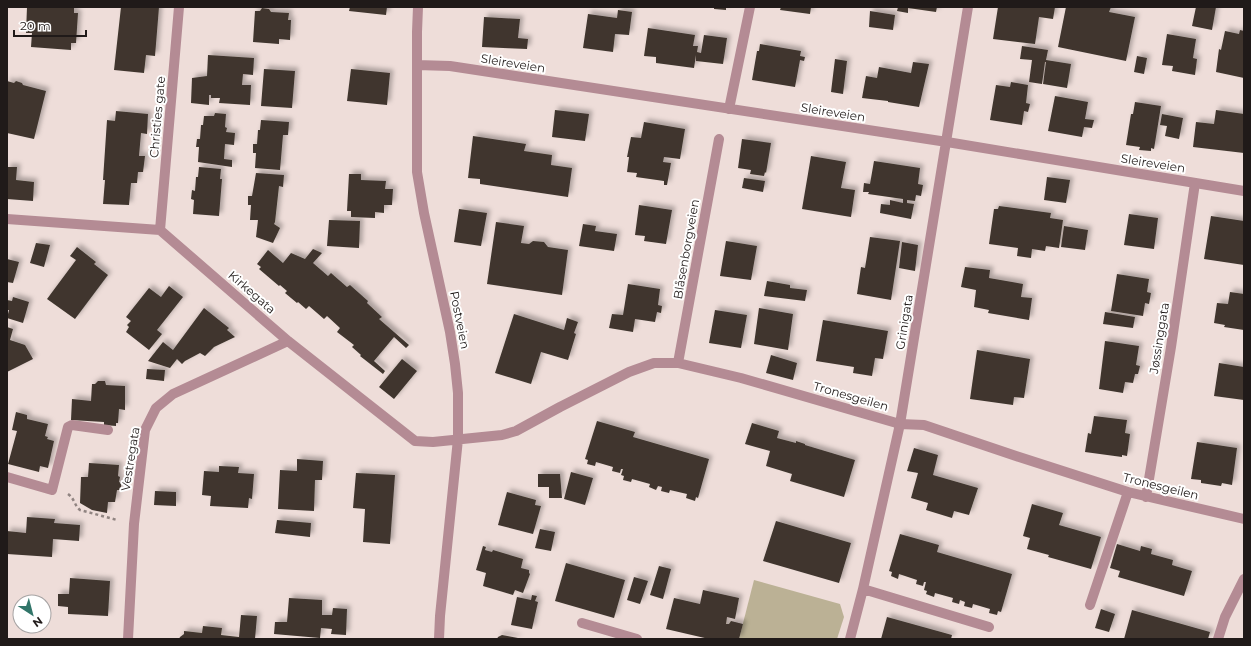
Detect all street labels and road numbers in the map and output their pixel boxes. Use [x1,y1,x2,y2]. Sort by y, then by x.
street label: Sleireveien [480,51,546,75]
street label: Christies gate [146,76,168,158]
street label: Sleireveien [800,100,866,124]
street label: Sleireveien [1120,151,1186,175]
street label: Blåsenborgveien [670,198,702,300]
street label: Kirkegata [225,267,279,317]
street label: Postveien [447,290,473,350]
street label: Grinigata [892,293,916,351]
street label: Jøssinggata [1146,301,1172,376]
street label: Tronesgeilen [812,378,890,414]
street label: Vestregata [118,426,142,492]
street label: Tronesgeilen [1122,469,1200,503]

